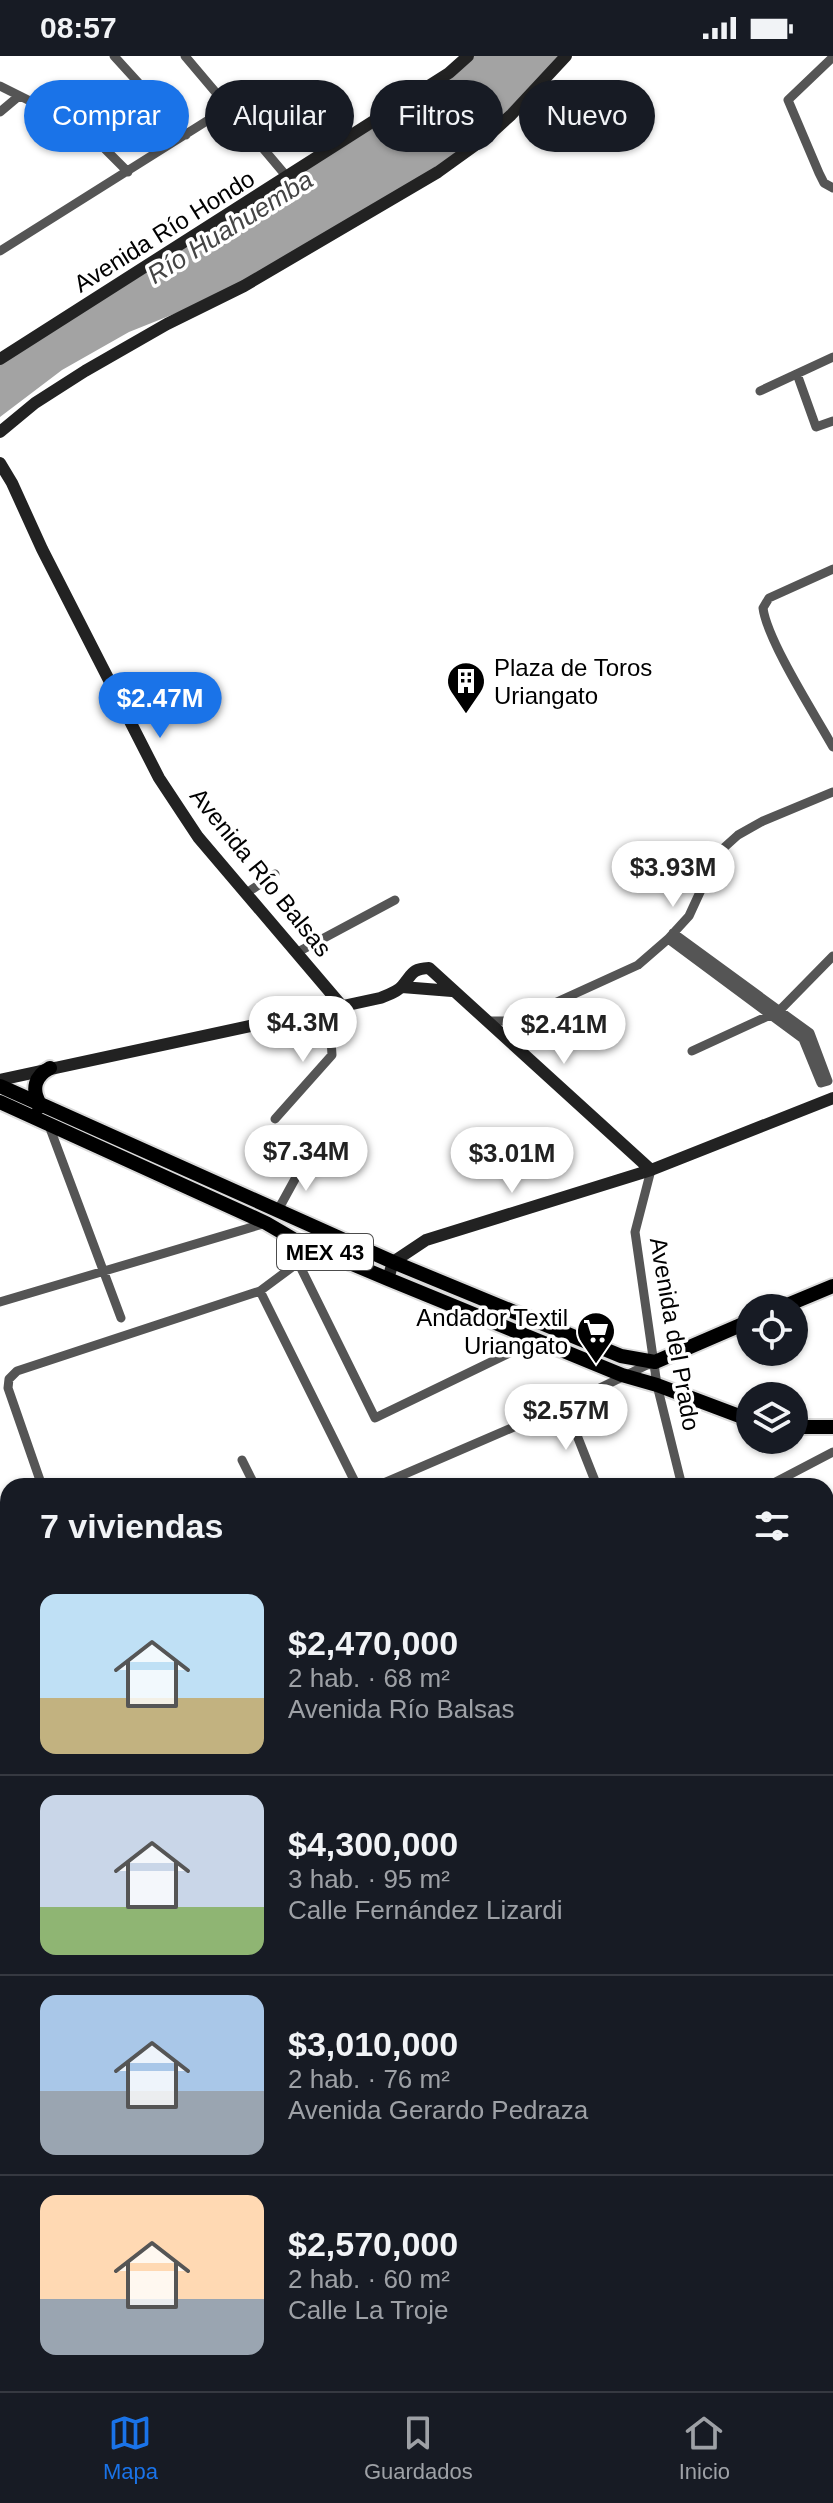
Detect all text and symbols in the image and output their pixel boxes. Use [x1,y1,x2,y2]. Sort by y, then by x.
text: 08:57 [40,11,117,44]
chip: Comprar [24,80,189,152]
chip: Alquilar [205,80,354,152]
chip: Filtros [370,80,503,152]
chip: Nuevo [519,80,655,152]
water label: Río Huahuemba [142,164,318,290]
street label: Avenida Río Hondo [69,165,259,297]
place label: Plaza de Toros Uriangato [494,654,652,709]
building icon: Plaza de Toros Uriangato [445,660,487,715]
pin: $2.47M [95,672,225,740]
text: $2.47M [117,683,203,713]
street label: Avenida Río Balsas [185,782,337,962]
pin: $3.93M [608,841,738,909]
text: $3.93M [630,852,716,882]
pin: $4.3M [247,996,359,1064]
pin: $2.41M [499,998,629,1066]
text: $4.3M [267,1007,339,1037]
text: $2.41M [521,1009,607,1039]
pin: $7.34M [241,1125,371,1193]
pin: $3.01M [447,1127,577,1195]
text: $7.34M [263,1136,349,1166]
text: $3.01M [469,1138,555,1168]
road number: MEX 43 [277,1234,373,1270]
street label: Avenida del Prado [645,1235,705,1433]
map controls [736,1294,808,1454]
button: locate [736,1294,808,1366]
place label: Andador Textil Uriangato [416,1304,568,1359]
supermarket icon: Andador Textil Uriangato [575,1310,617,1365]
button: layers [736,1382,808,1454]
pin: $2.57M [501,1384,631,1452]
text: $2.57M [523,1395,609,1425]
icon: filters [750,1504,794,1548]
text: 7 viviendas [40,1507,223,1545]
text: $2,470,000 [288,1624,458,1662]
icon: home [104,1626,200,1722]
text: 2 hab. · 68 m² [288,1663,450,1693]
text: Avenida Río Balsas [288,1694,514,1724]
text: $4,300,000 [288,1825,458,1863]
icon: home [104,1827,200,1923]
text: 3 hab. · 95 m² [288,1864,450,1894]
text: Calle Fernández Lizardi [288,1895,563,1925]
text: $3,010,000 [288,2025,458,2063]
icon: home [104,2027,200,2123]
text: 2 hab. · 76 m² [288,2064,450,2094]
text: Avenida Gerardo Pedraza [288,2095,588,2125]
text: $2,570,000 [288,2225,458,2263]
icon: home [104,2227,200,2323]
text: 2 hab. · 60 m² [288,2264,450,2294]
text: Calle La Troje [288,2295,448,2325]
tab: Mapa [103,2411,158,2485]
tab: Guardados [364,2411,473,2485]
tab: Inicio [679,2411,730,2485]

